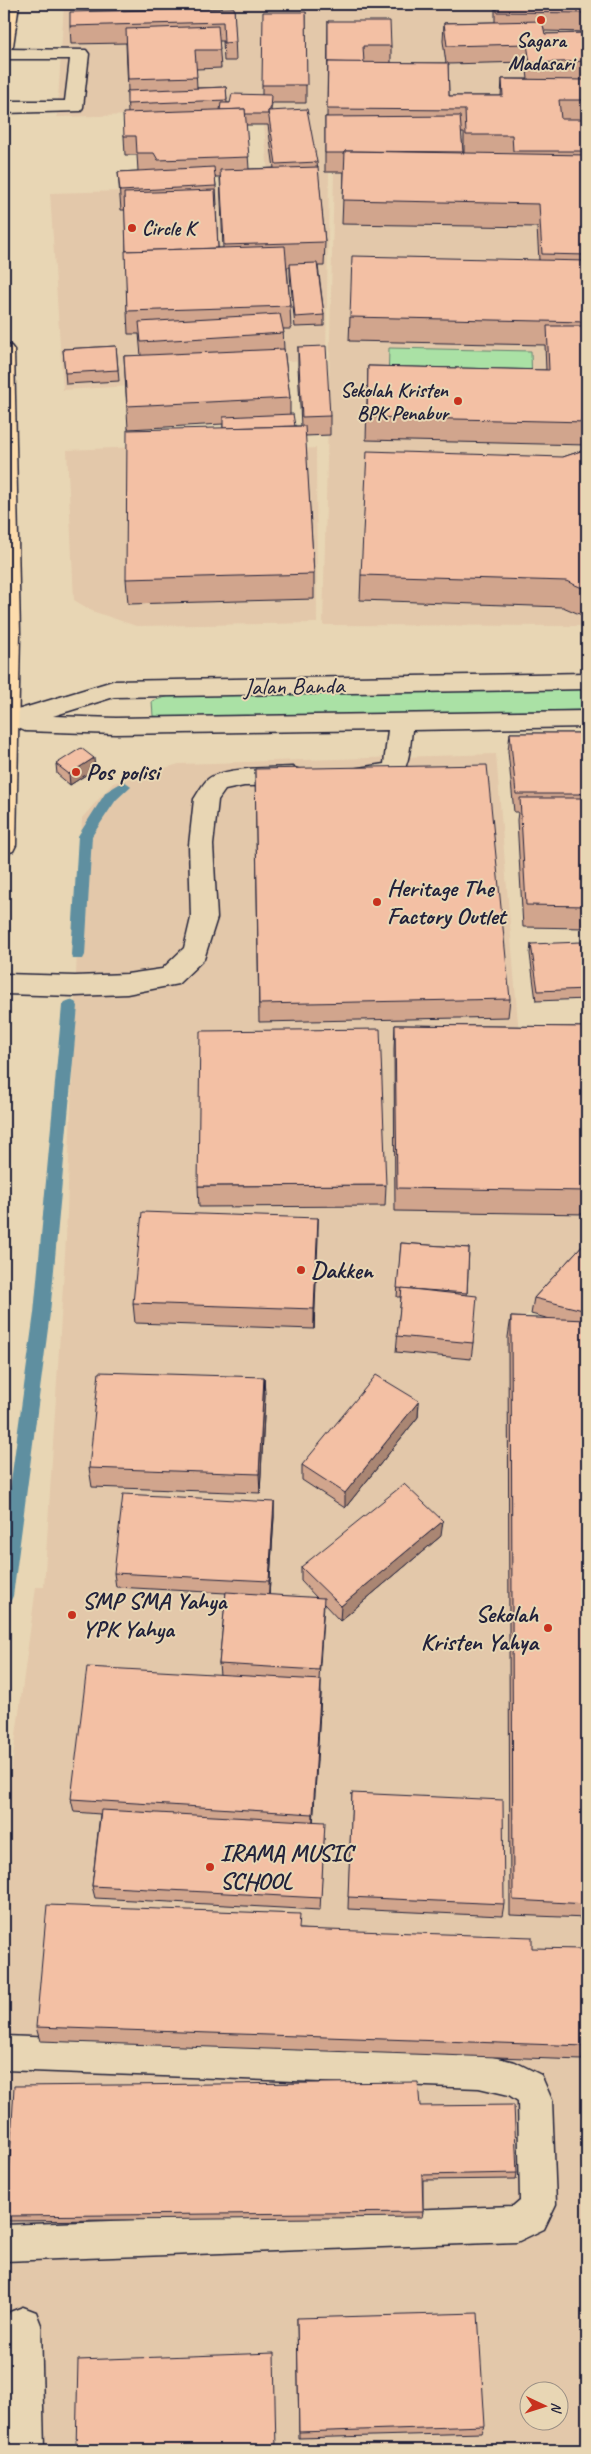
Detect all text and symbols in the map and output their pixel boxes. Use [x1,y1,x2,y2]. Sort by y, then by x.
marker: Sagara Madasari [535,14,547,26]
place label: Sagara Madasari [508,28,577,76]
place label: Circle K [142,216,199,241]
marker: Circle K [126,222,138,234]
place label: Sekolah Kristen BPK Penabur [340,378,451,426]
marker: Sekolah Kristen BPK Penabur [452,395,464,407]
street label: Jalan Banda [242,670,346,702]
place label: Pos polisi [86,757,163,787]
marker: Pos polisi [70,766,82,778]
place label: Heritage The Factory Outlet [387,873,508,931]
marker: Heritage The Factory Outlet [371,896,383,908]
place label: Dakken [311,1255,375,1285]
marker: Dakken [295,1264,307,1276]
place label: SMP SMA Yahya YPK Yahya [82,1586,228,1644]
place label: Sekolah Kristen Yahya [421,1599,540,1657]
marker: SMP SMA Yahya YPK Yahya [66,1609,78,1621]
marker: Sekolah Kristen Yahya [542,1622,554,1634]
place label: IRAMA MUSIC SCHOOL [220,1838,356,1896]
marker: IRAMA MUSIC SCHOOL [204,1861,216,1873]
north arrow [518,2382,568,2432]
text: N [548,2402,565,2414]

